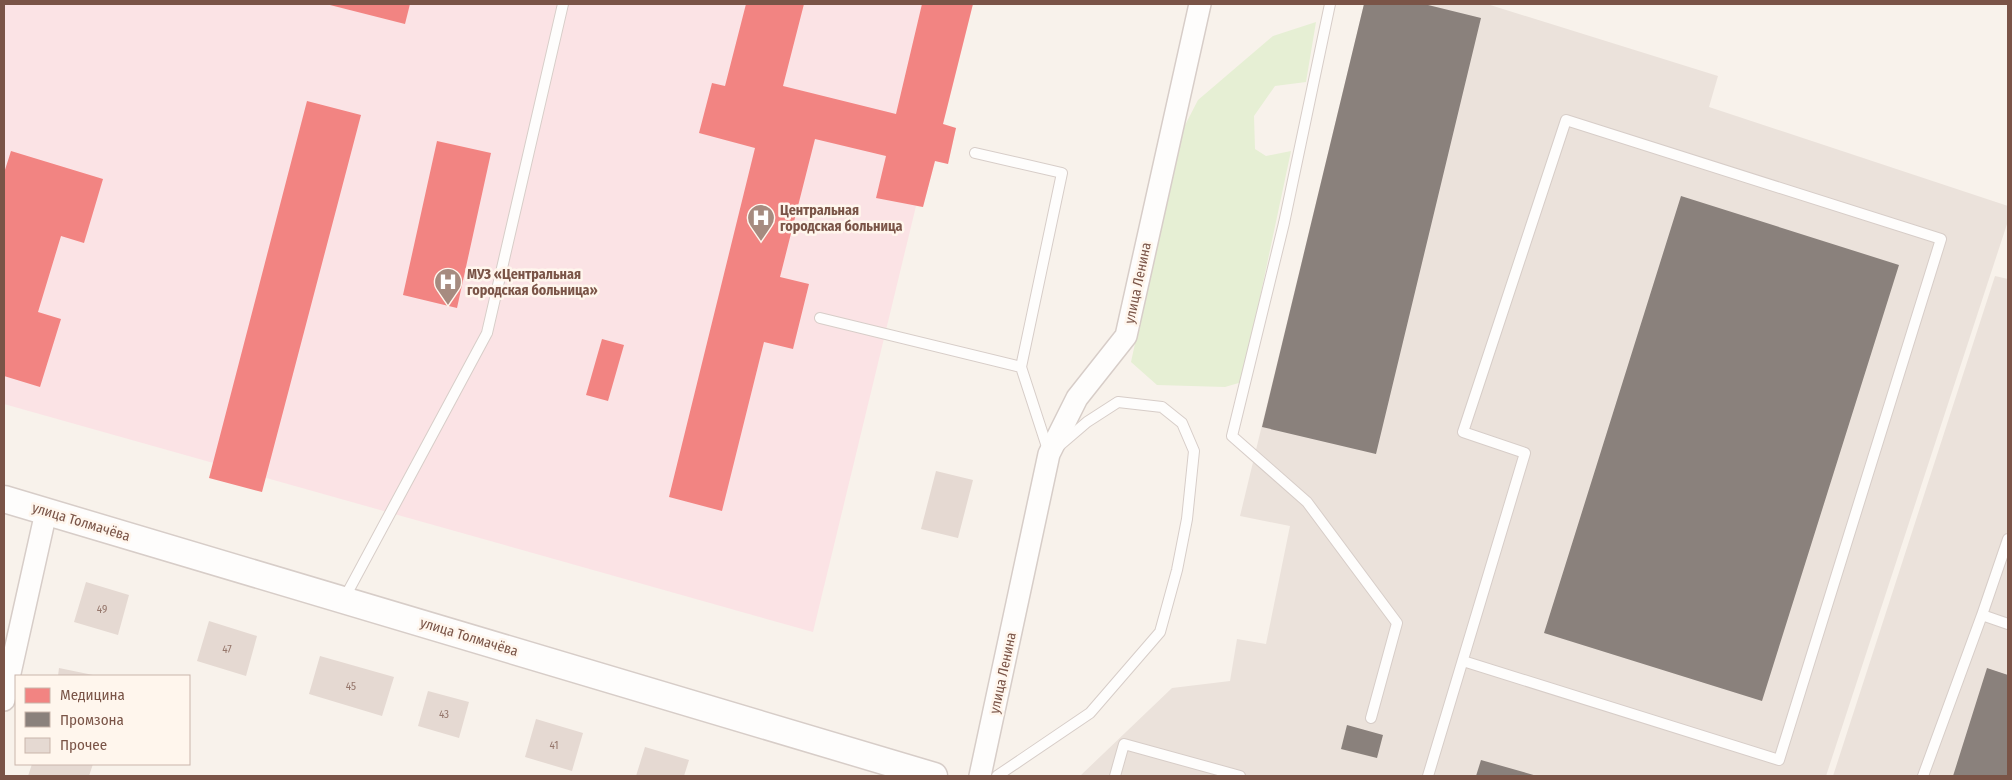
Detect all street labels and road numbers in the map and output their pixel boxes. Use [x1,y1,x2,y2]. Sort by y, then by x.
street label: улица Ленина [1121,241,1155,325]
street label: улица Толмачёва [30,499,132,545]
street label: улица Толмачёва [418,614,520,660]
street label: улица Ленина [986,631,1020,715]

